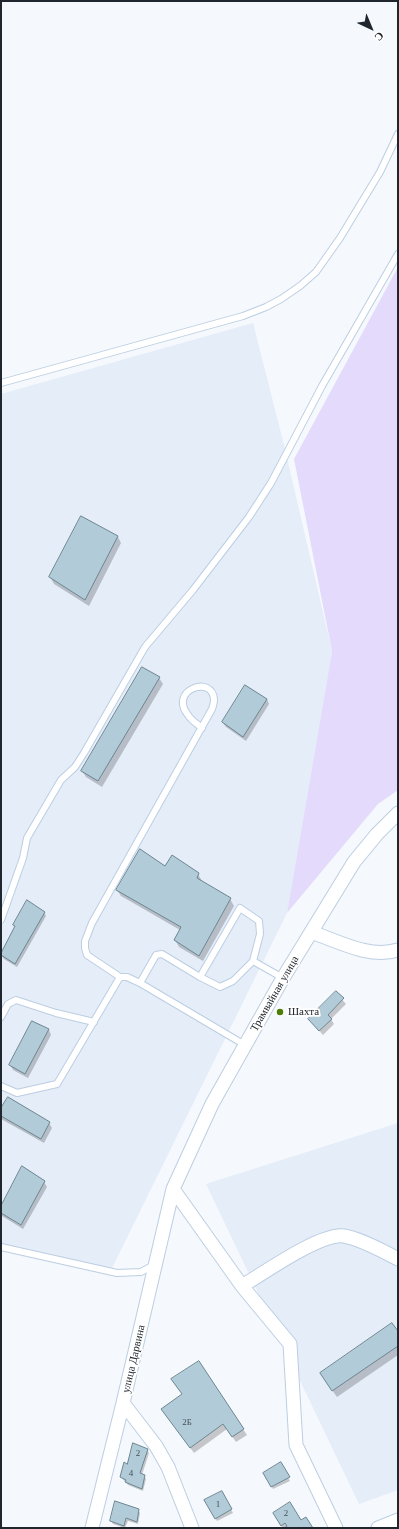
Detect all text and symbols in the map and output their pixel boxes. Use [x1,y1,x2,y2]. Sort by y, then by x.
north arrow [351,8,391,48]
text: С [372,30,386,44]
street label: Трамвайная улица [248,954,302,1034]
place label: Шахта [288,1005,319,1019]
marker: Шахта [275,1007,285,1017]
street label: улица Дарвина [120,1324,148,1394]
house number: 2Б [182,1418,192,1428]
house number: 2 [136,1449,140,1459]
house number: 4 [129,1469,133,1479]
house number: 1 [216,1500,220,1510]
house number: 2 [284,1509,288,1519]

